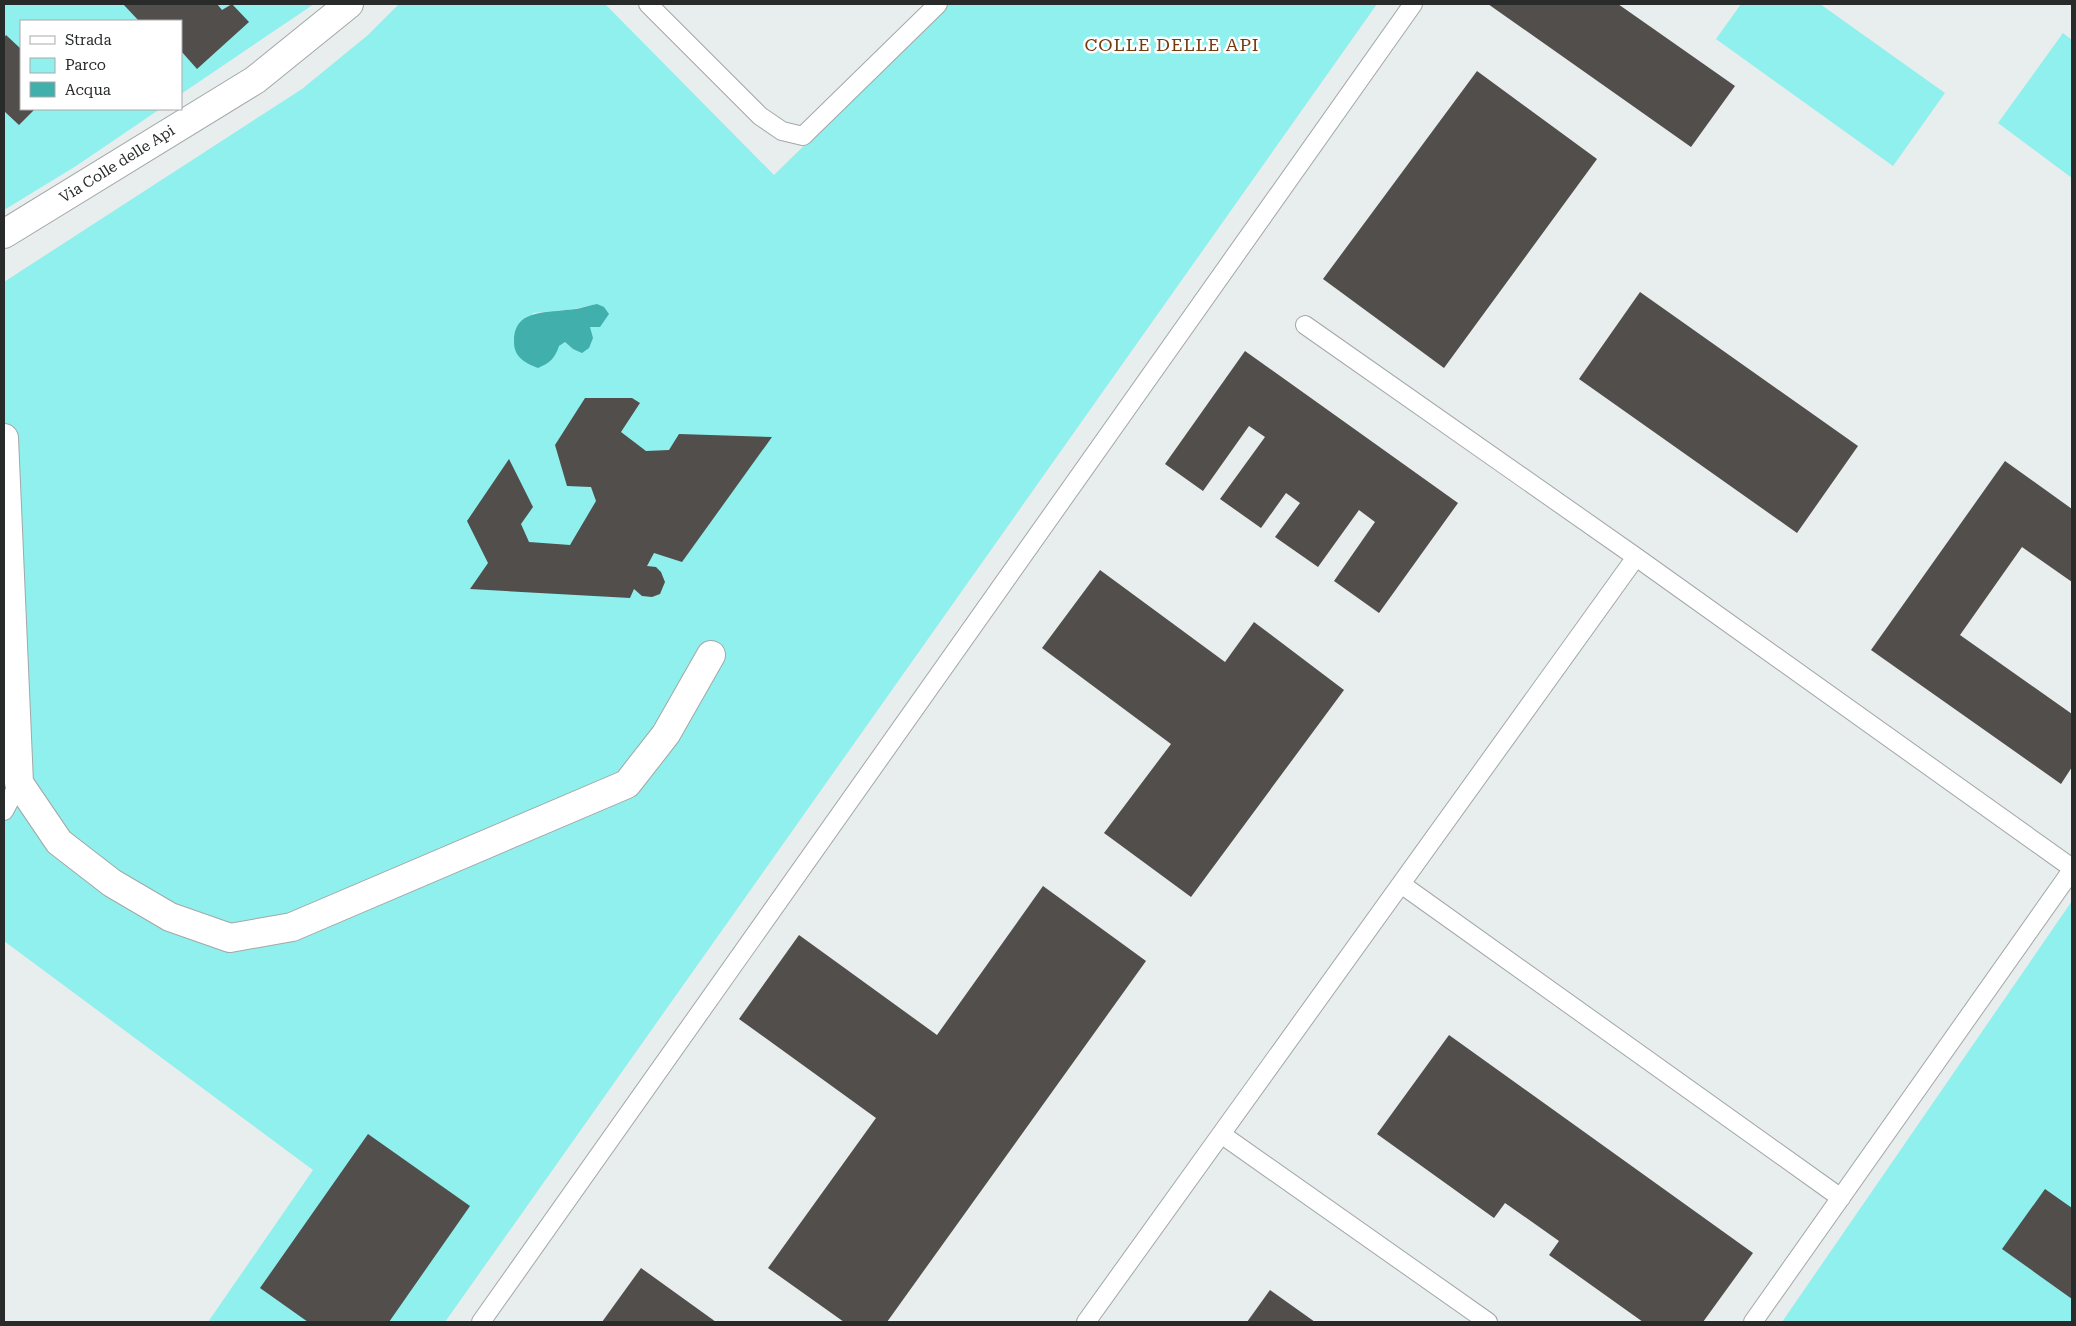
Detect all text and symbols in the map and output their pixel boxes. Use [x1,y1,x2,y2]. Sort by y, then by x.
legend [20,20,182,110]
text: Strada [65,31,112,49]
district label: COLLE DELLE API [1084,34,1260,55]
text: Parco [65,56,106,74]
text: Acqua [65,81,111,99]
street label: Via Colle delle Api [56,121,178,207]

